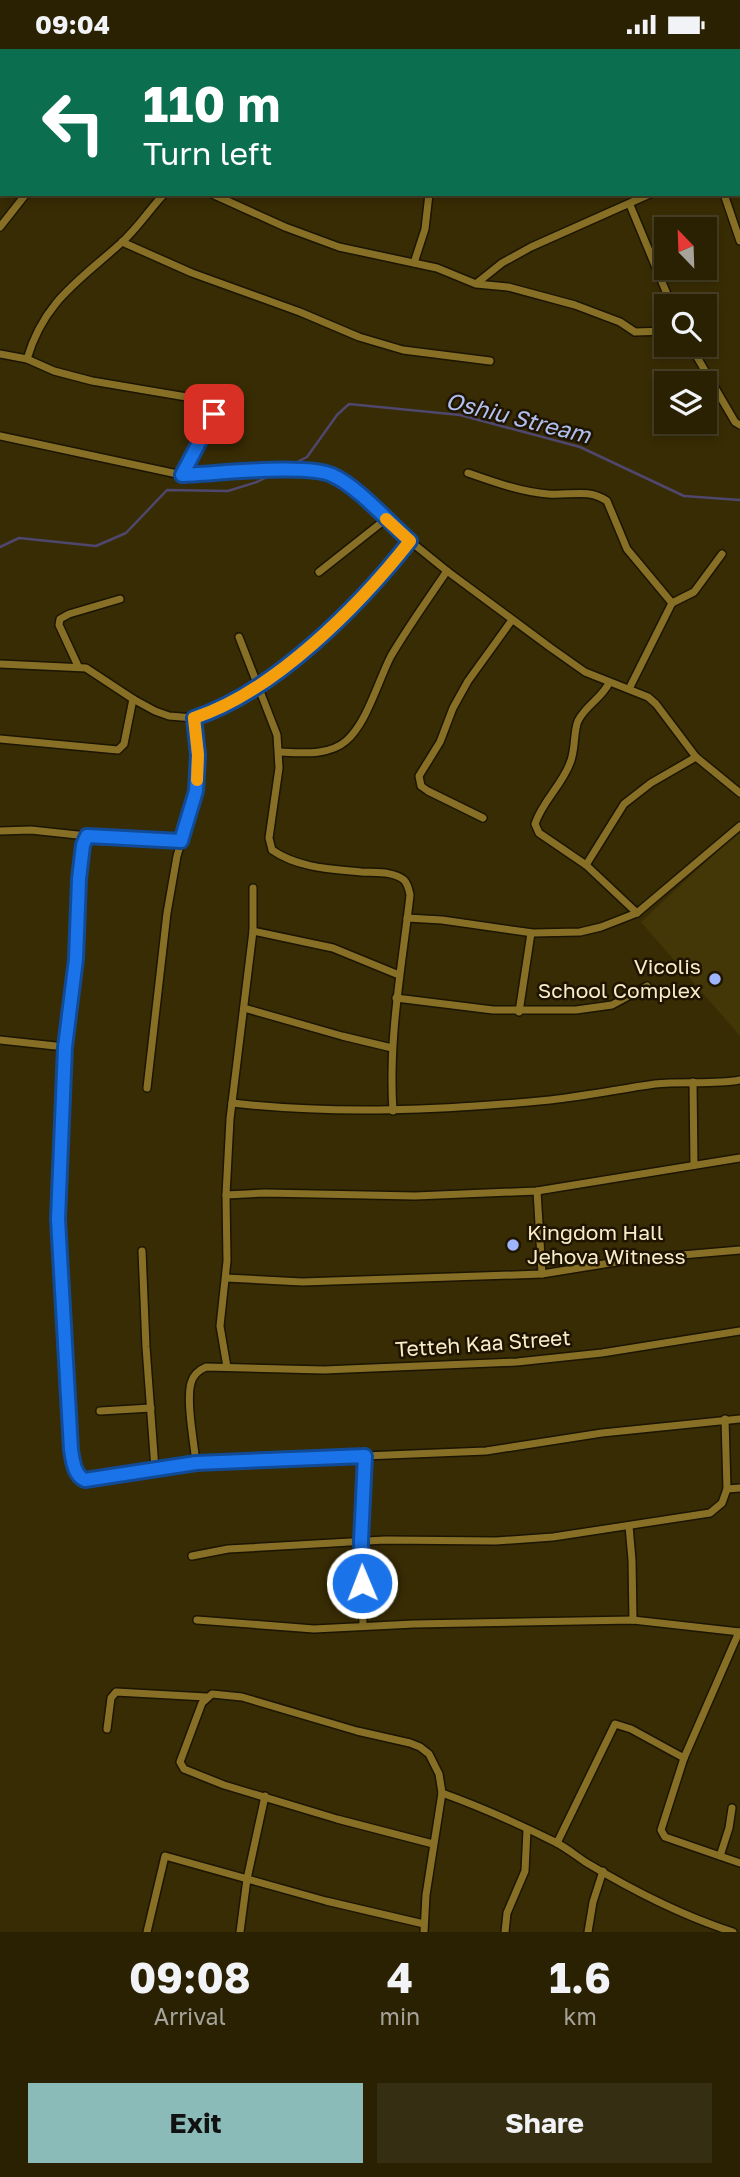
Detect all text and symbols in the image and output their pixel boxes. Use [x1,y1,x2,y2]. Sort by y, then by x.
text: 09:04 [35,9,110,40]
text: 110 m [143,74,280,133]
icon: left [28,77,119,168]
text: Turn left [143,134,272,172]
north arrow [654,217,718,280]
map controls [654,217,717,434]
button: search [654,294,717,357]
button: layers [654,371,717,434]
pin [184,384,244,444]
water label: Oshiu Stream [443,386,595,449]
icon: arrive [195,395,233,433]
place label: Vicolis School Complex [538,953,701,1003]
marker: Vicolis School Complex [707,971,723,987]
place label: Kingdom Hall Jehova Witness [527,1219,686,1269]
marker: Kingdom Hall Jehova Witness [505,1237,521,1253]
street label: Tetteh Kaa Street [394,1324,571,1362]
position arrow [325,1546,399,1620]
text: 09:08 [129,1952,251,2002]
text: 4 [387,1952,413,2002]
text: 1.6 [549,1952,611,2002]
text: Arrival [154,2002,226,2030]
text: min [380,2002,420,2030]
text: km [563,2002,597,2030]
button: Exit [28,2083,363,2163]
button: Share [377,2083,712,2163]

